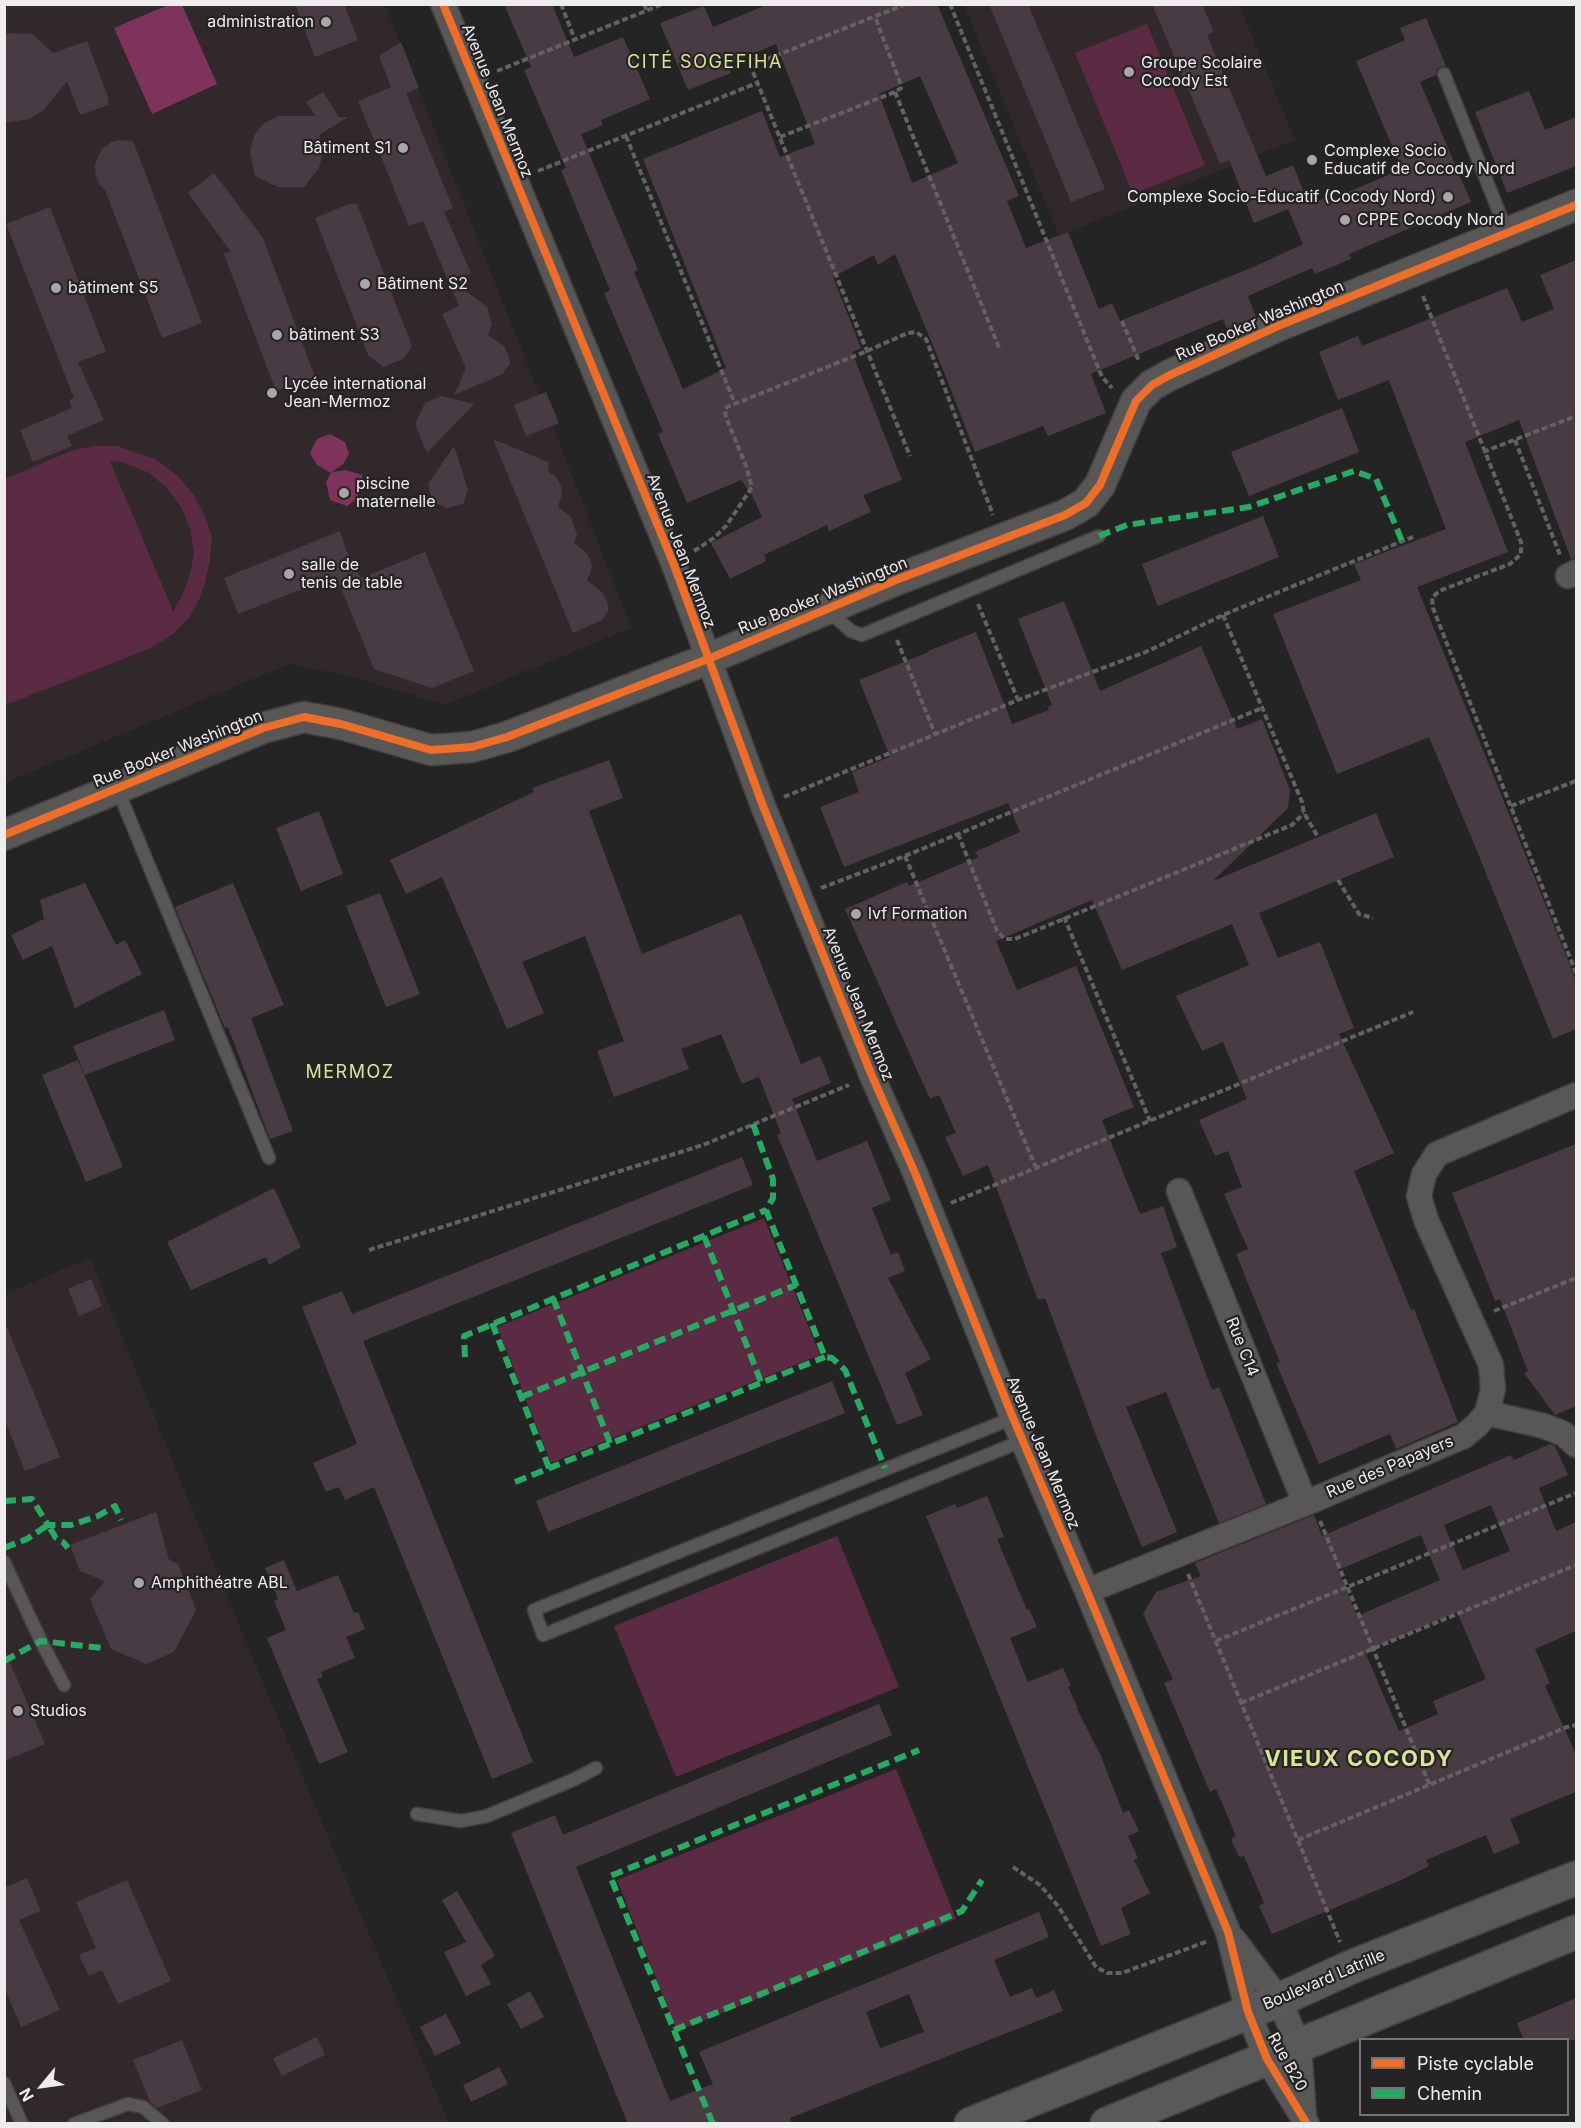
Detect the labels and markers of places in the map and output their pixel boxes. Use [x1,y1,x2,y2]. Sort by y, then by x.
place label: administration [207,12,314,32]
marker: administration [319,15,333,29]
place label: Groupe Scolaire Cocody Est [1141,53,1262,91]
marker: Groupe Scolaire Cocody Est [1122,65,1136,79]
place label: Bâtiment S1 [303,138,391,158]
marker: Bâtiment S1 [396,141,410,155]
place label: Complexe Socio Educatif de Cocody Nord [1324,141,1515,179]
marker: Complexe Socio Educatif de Cocody Nord [1305,153,1319,167]
place label: Complexe Socio-Educatif (Cocody Nord) [1127,187,1436,207]
marker: Complexe Socio-Educatif (Cocody Nord) [1441,190,1455,204]
place label: CPPE Cocody Nord [1357,210,1504,230]
marker: CPPE Cocody Nord [1338,213,1352,227]
place label: Bâtiment S2 [377,274,468,294]
marker: Bâtiment S2 [358,277,372,291]
place label: bâtiment S5 [68,278,159,298]
marker: bâtiment S5 [49,281,63,295]
place label: bâtiment S3 [289,325,380,345]
marker: bâtiment S3 [270,328,284,342]
place label: Lycée international Jean-Mermoz [284,374,426,412]
marker: Lycée international Jean-Mermoz [265,386,279,400]
place label: piscine maternelle [356,474,436,512]
marker: piscine maternelle [337,486,351,500]
place label: salle de tenis de table [301,555,403,593]
marker: salle de tenis de table [282,567,296,581]
place label: lvf Formation [868,904,967,924]
marker: lvf Formation [849,907,863,921]
place label: Amphithéatre ABL [151,1573,288,1593]
marker: Amphithéatre ABL [132,1576,146,1590]
place label: Studios [30,1701,87,1721]
marker: Studios [11,1704,25,1718]

